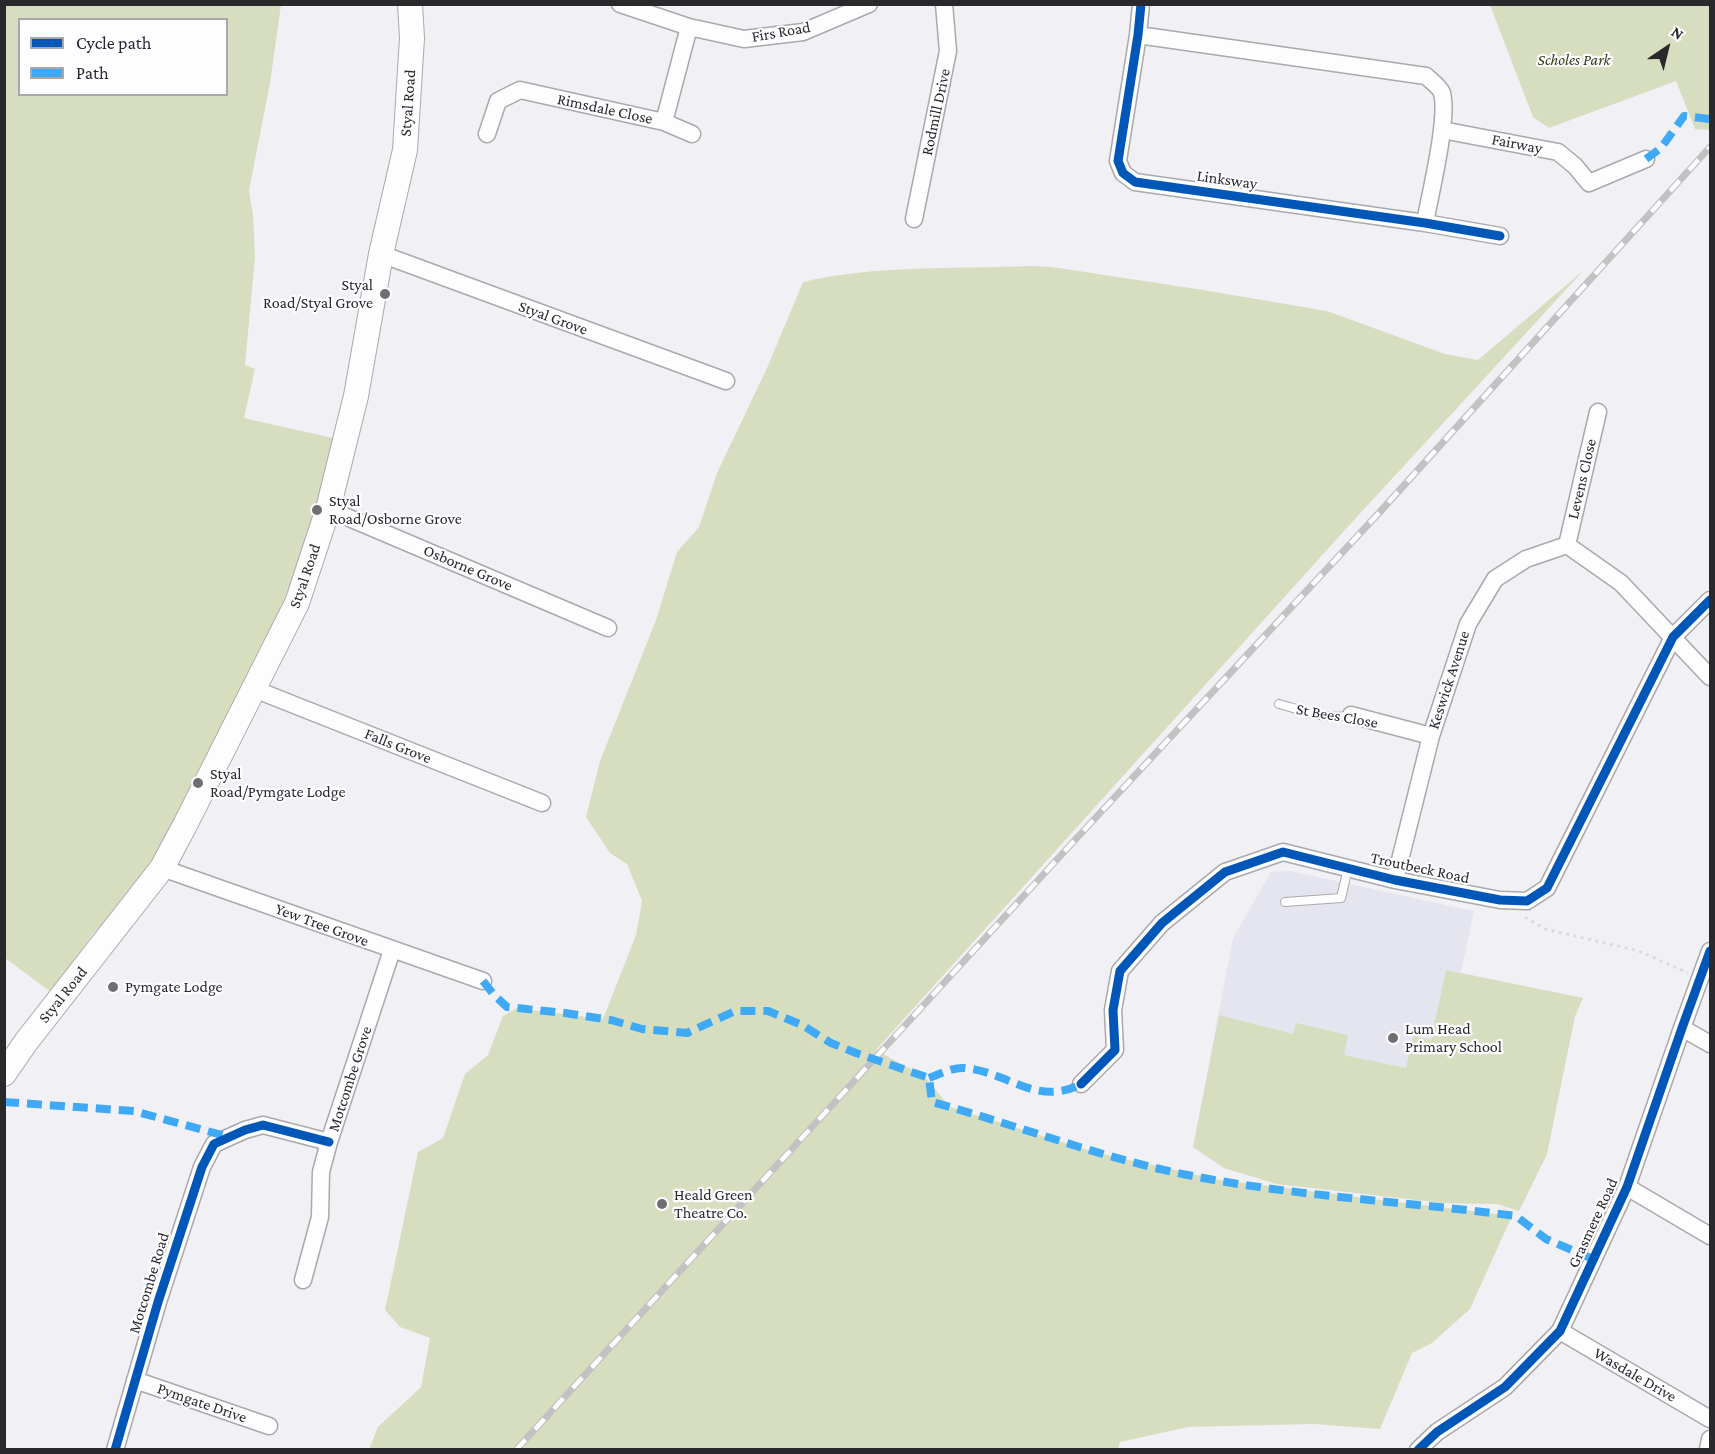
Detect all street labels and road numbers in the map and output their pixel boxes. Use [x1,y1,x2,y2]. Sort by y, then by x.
street label: Firs Road [750,17,812,47]
street label: Rodmill Drive [917,67,955,157]
street label: Styal Road [396,69,420,137]
street label: Rimsdale Close [555,90,655,128]
street label: Fairway [1490,130,1544,158]
street label: Linksway [1196,166,1258,194]
street label: Styal Grove [516,297,590,339]
street label: Levens Close [1563,437,1601,521]
street label: Styal Road [285,541,325,611]
street label: Osborne Grove [421,541,515,595]
street label: Keswick Avenue [1424,628,1474,732]
street label: St Bees Close [1295,699,1379,733]
street label: Falls Grove [362,724,434,768]
street label: Troutbeck Road [1369,848,1471,888]
street label: Yew Tree Grove [273,899,371,951]
street label: Styal Road [34,963,92,1027]
street label: Motcombe Grove [324,1024,376,1134]
street label: Grasmere Road [1564,1175,1622,1271]
street label: Motcombe Road [125,1230,173,1336]
street label: Wasdale Drive [1590,1344,1680,1406]
street label: Pymgate Drive [155,1379,249,1427]

